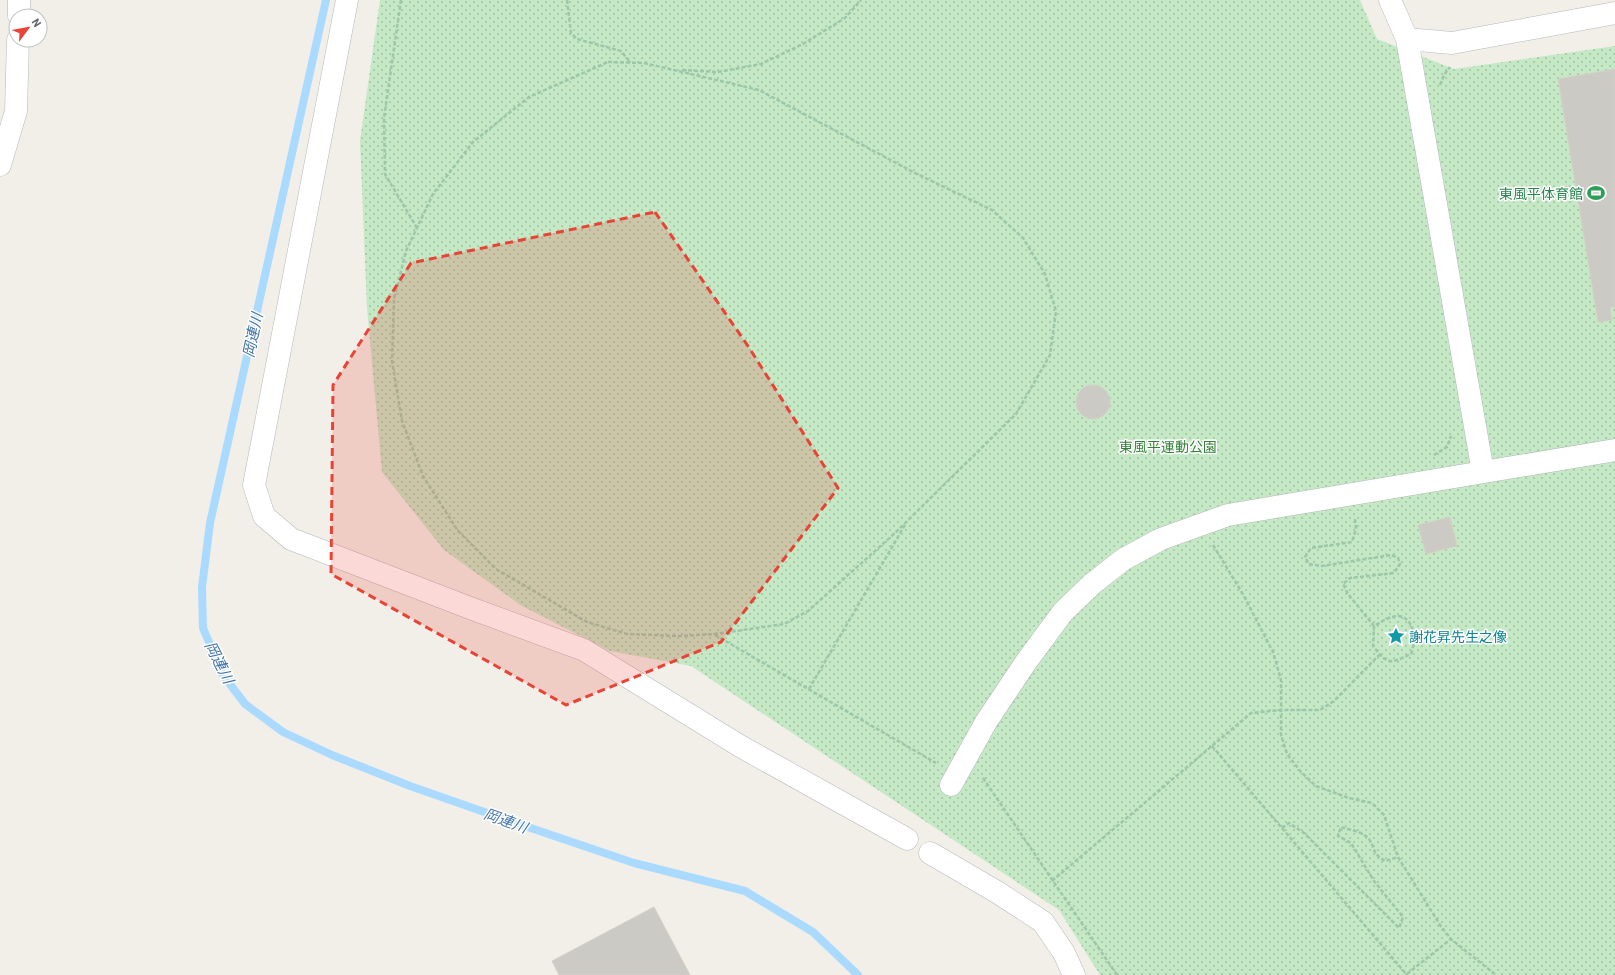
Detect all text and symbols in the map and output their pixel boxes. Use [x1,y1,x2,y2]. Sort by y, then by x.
north arrow [8,8,48,48]
text: N [29,16,44,29]
sports icon: 東風平体育館 [1586,183,1606,203]
place label: 東風平体育館 [1499,185,1583,202]
water label: 岡連川 [239,309,266,359]
park label: 東風平運動公園 [1119,438,1217,455]
place icon: 謝花昇先生之像 [1386,626,1406,646]
place label: 謝花昇先生之像 [1409,628,1507,645]
water label: 岡連川 [202,638,239,688]
water label: 岡連川 [482,804,532,837]

